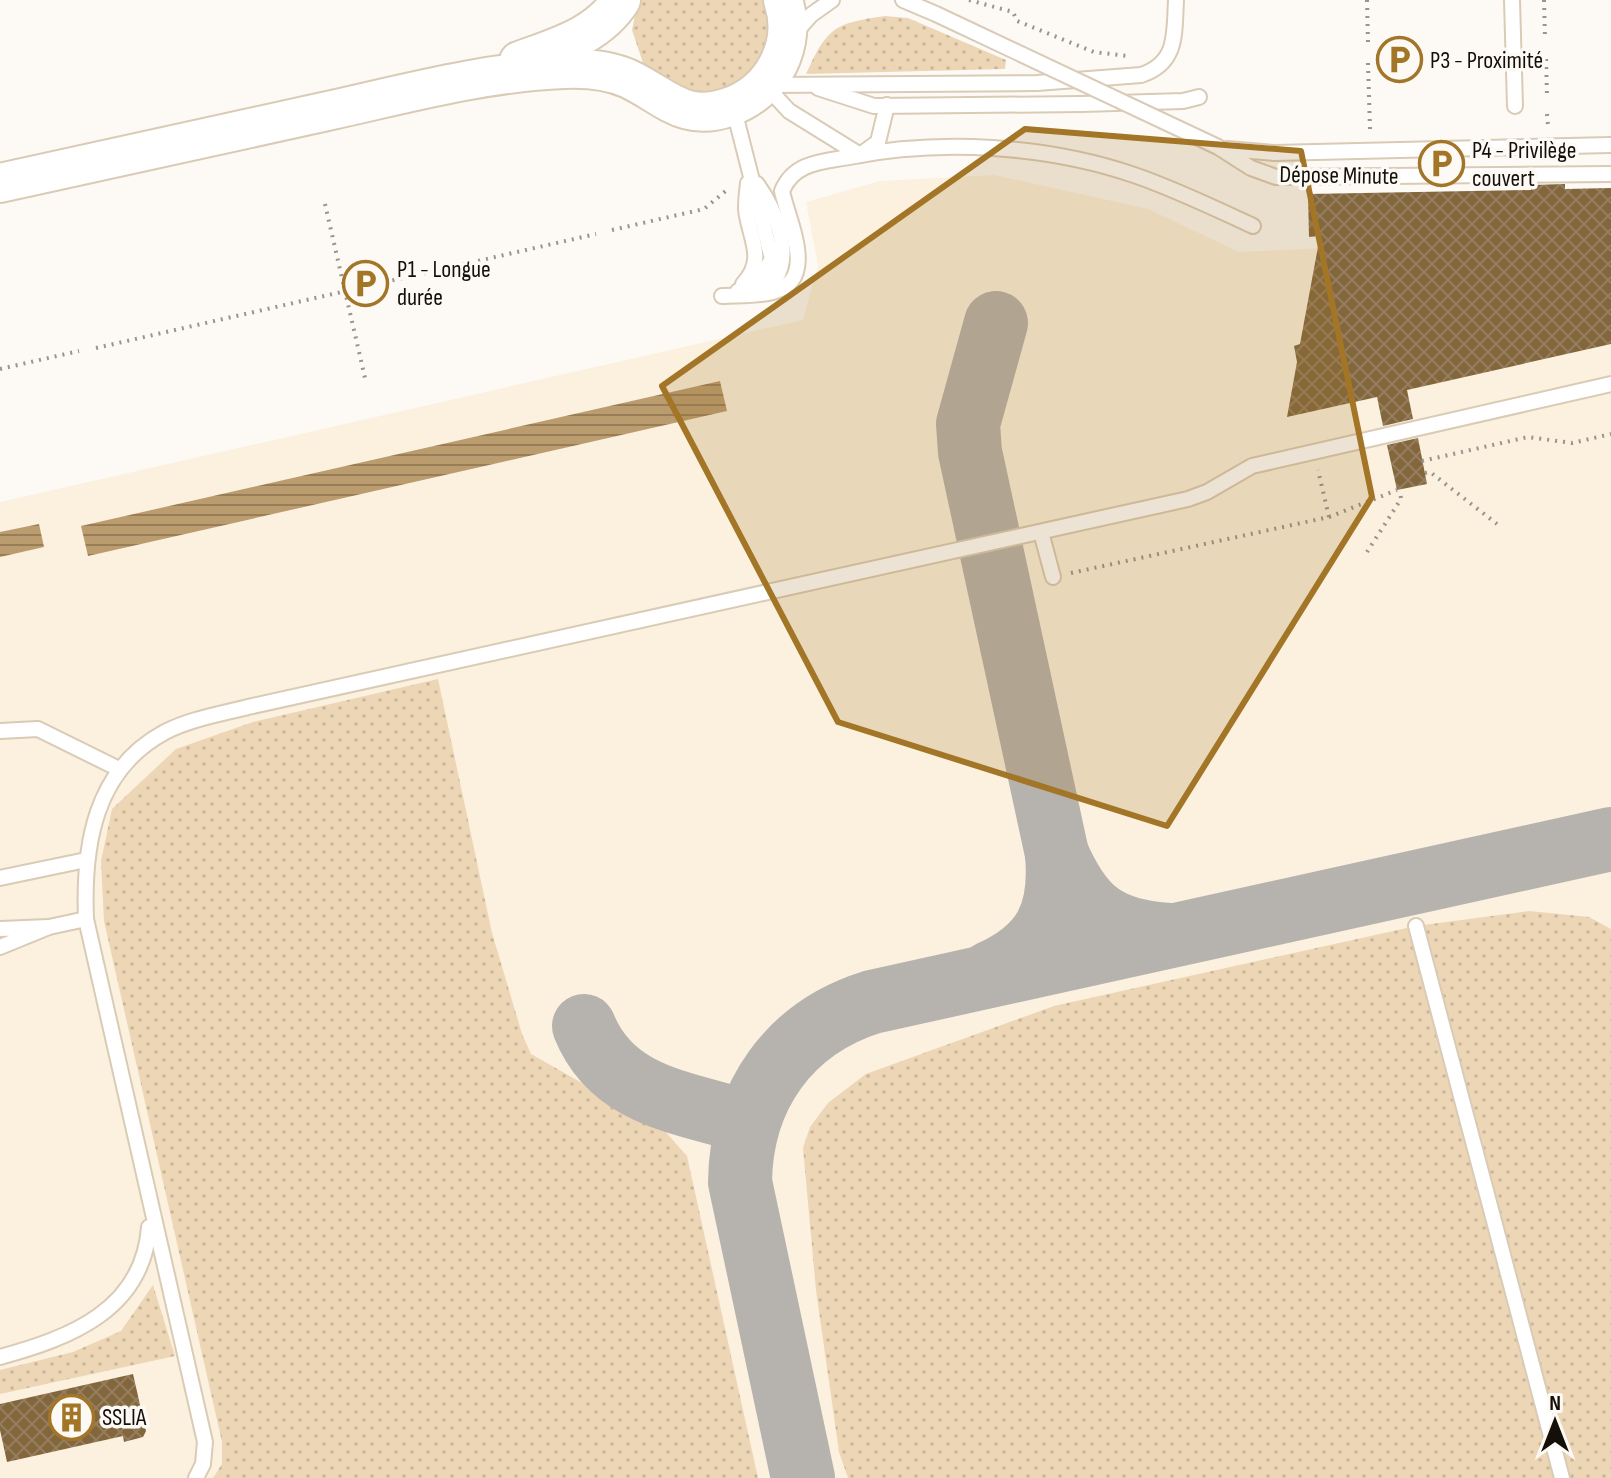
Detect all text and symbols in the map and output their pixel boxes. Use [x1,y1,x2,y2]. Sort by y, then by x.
parking icon: P3 - Proximité [1375,36,1423,84]
place label: P3 - Proximité [1430,46,1543,75]
place label: P4 - Privilège couvert [1472,136,1576,193]
parking icon: P4 - Privilège couvert [1417,140,1465,188]
street label: Dépose Minute [1279,160,1399,191]
place label: P1 - Longue durée [397,255,491,312]
parking icon: P1 - Longue durée [342,259,390,307]
north arrow [1515,1382,1595,1462]
text: N [1549,1390,1561,1417]
building icon: SSLIA [47,1393,95,1441]
place label: SSLIA [102,1403,147,1432]

